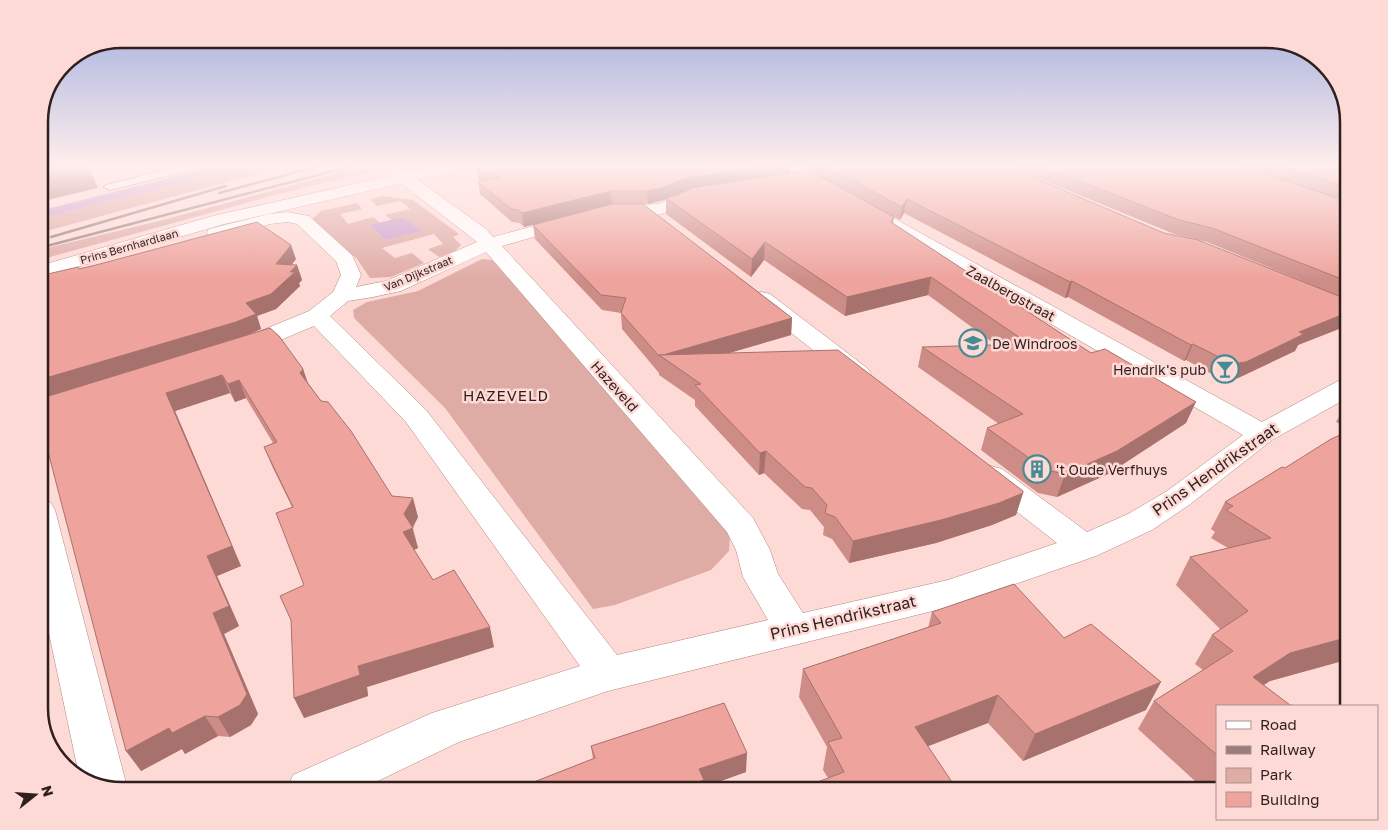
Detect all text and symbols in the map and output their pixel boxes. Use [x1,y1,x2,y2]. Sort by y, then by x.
street label: Prins Bernhardlaan [79,226,179,266]
street label: Van Dijkstraat [382,253,454,293]
street label: Zaalbergstraat [964,262,1058,324]
school or university icon: De Windroos [958,328,988,358]
place label: De Windroos [992,335,1077,352]
bar icon: Hendrik's pub [1210,354,1240,384]
street label: Hazeveld [588,357,642,415]
place label: Hendrik's pub [1113,361,1206,378]
district label: HAZEVELD [463,386,549,404]
street label: Prins Hendrikstraat [1148,418,1282,520]
building icon: 't Oude Verfhuys [1022,454,1052,484]
place label: 't Oude Verfhuys [1056,461,1168,478]
street label: Prins Hendrikstraat [768,590,918,644]
legend [1216,705,1378,820]
text: Road [1260,715,1297,733]
text: Railway [1260,740,1316,758]
text: Park [1260,765,1293,783]
north arrow [10,770,60,820]
text: N [38,783,58,799]
text: Building [1260,790,1320,808]

